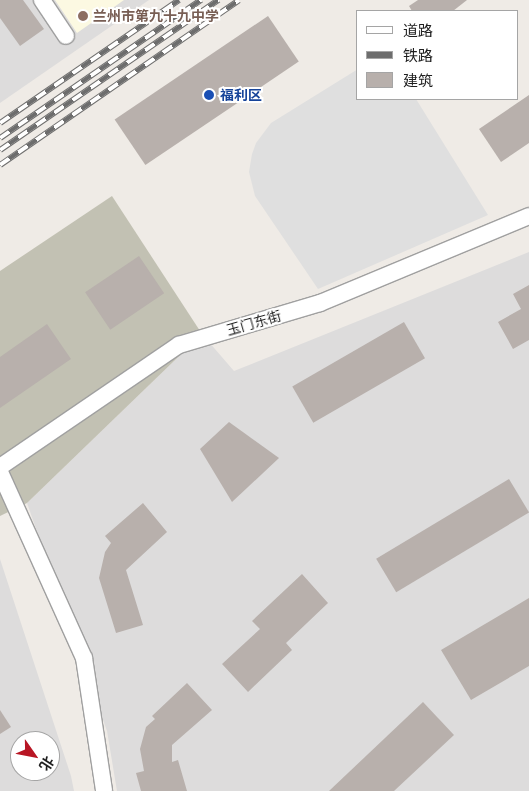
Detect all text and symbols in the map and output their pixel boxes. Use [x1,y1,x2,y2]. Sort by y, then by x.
place label: 兰州市第九十九中学 [93,8,219,24]
marker: 兰州市第九十九中学 [77,10,89,22]
legend [356,10,519,100]
text: 道路 [403,22,433,39]
text: 铁路 [403,47,433,64]
text: 建筑 [403,72,433,89]
place label: 福利区 [220,87,262,103]
marker: 福利区 [202,88,216,102]
street label: 玉门东街 [225,307,283,339]
north arrow [10,731,60,781]
text: 北 [36,753,57,774]

